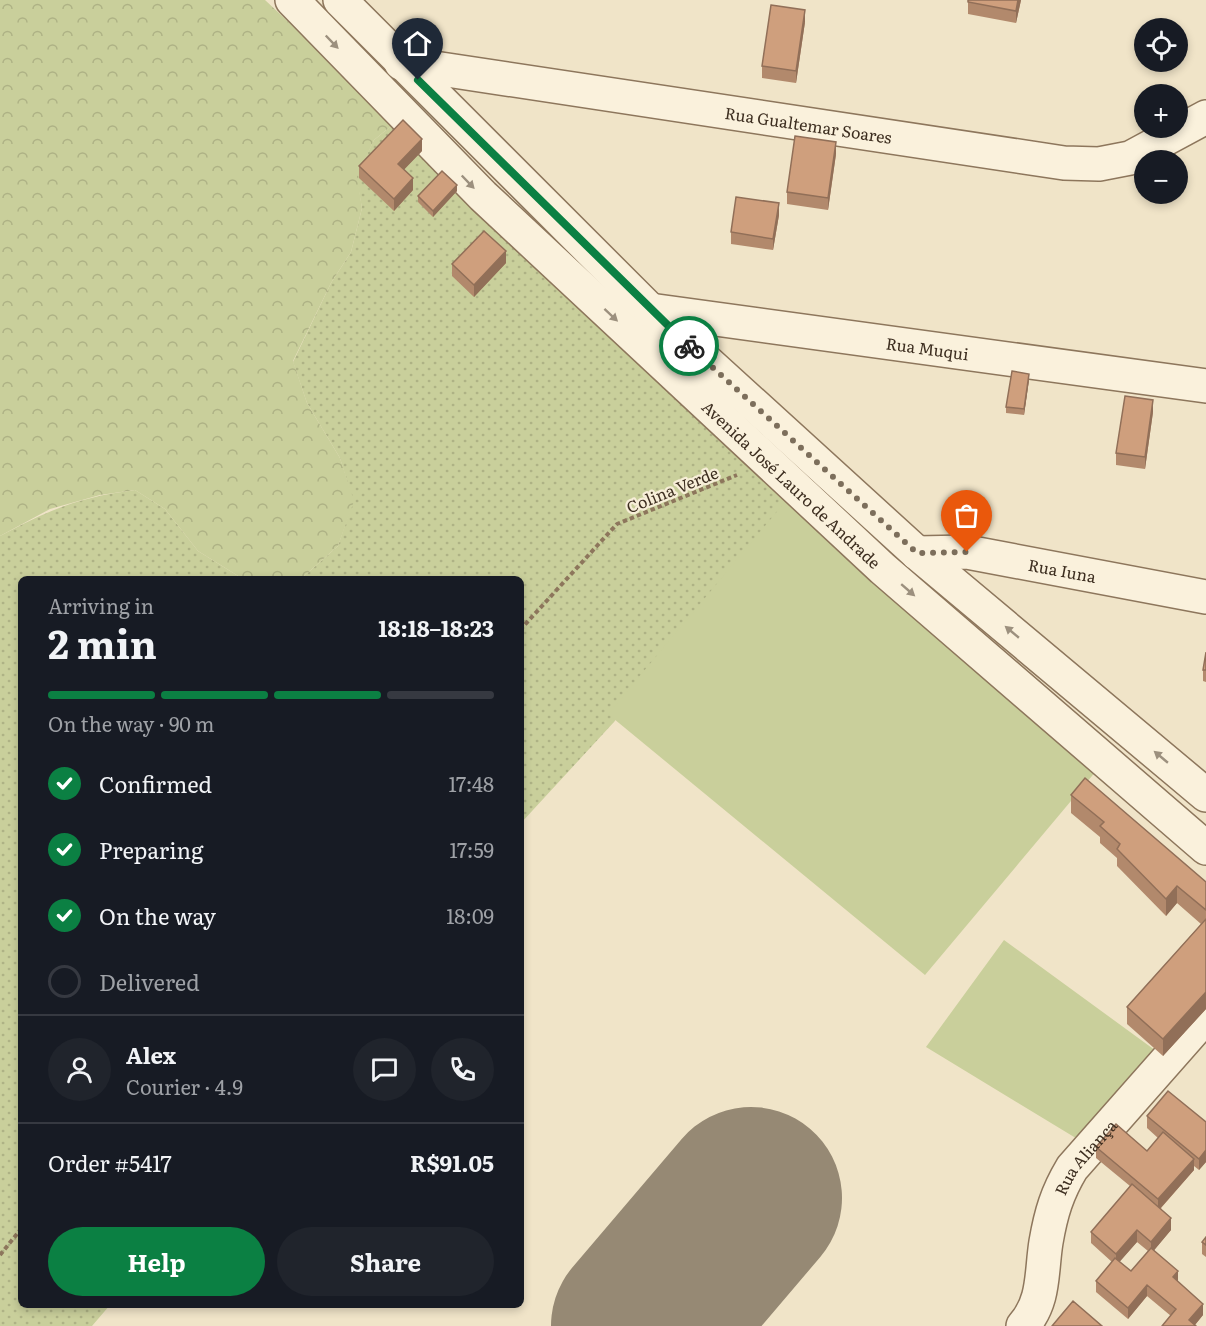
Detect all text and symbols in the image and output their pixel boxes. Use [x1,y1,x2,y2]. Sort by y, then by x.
pin [392,18,443,80]
map controls [1134,18,1188,204]
button: locate [1134,18,1188,72]
icon: home [401,27,434,60]
one-way arrow [325,34,339,48]
button: + [1134,84,1188,138]
street label: Rua Gualtemar Soares [723,100,893,149]
button: − [1134,150,1188,204]
one-way arrow [461,174,475,188]
one-way arrow [603,308,618,322]
courier [659,316,719,376]
icon: bike [673,330,706,363]
street label: Rua Muqui [885,330,970,365]
street label: Avenida José Lauro de Andrade [697,395,887,574]
street label: Colina Verde [622,460,722,518]
pin [941,490,992,552]
icon: bag [950,499,983,532]
street label: Rua Iuna [1026,552,1099,588]
one-way arrow [900,583,915,596]
text: Arriving in [48,590,154,620]
text: 18:18–18:23 [378,611,494,644]
text: 2 min [48,613,157,671]
one-way arrow [1004,626,1020,639]
text: On the way · 90 m [48,708,214,738]
one-way arrow [1153,751,1169,764]
icon: check [48,767,81,800]
text: Confirmed [99,767,212,800]
text: 17:48 [448,768,494,798]
icon: check [48,833,81,866]
text: Preparing [99,833,203,866]
text: 17:59 [449,834,494,864]
icon: check [48,899,81,932]
text: On the way [99,899,216,932]
text: 18:09 [446,900,494,930]
text: Delivered [99,965,200,998]
button: person [48,1038,111,1101]
text: Alex [126,1038,176,1071]
button: chat [353,1038,416,1101]
button: phone [431,1038,494,1101]
text: Courier · 4.9 [126,1071,243,1101]
street label: Rua Aliança [1048,1113,1122,1199]
text: Order #5417 [48,1146,172,1179]
text: R$91.05 [410,1146,494,1179]
button: Help [48,1227,265,1296]
button: Share [277,1227,494,1296]

